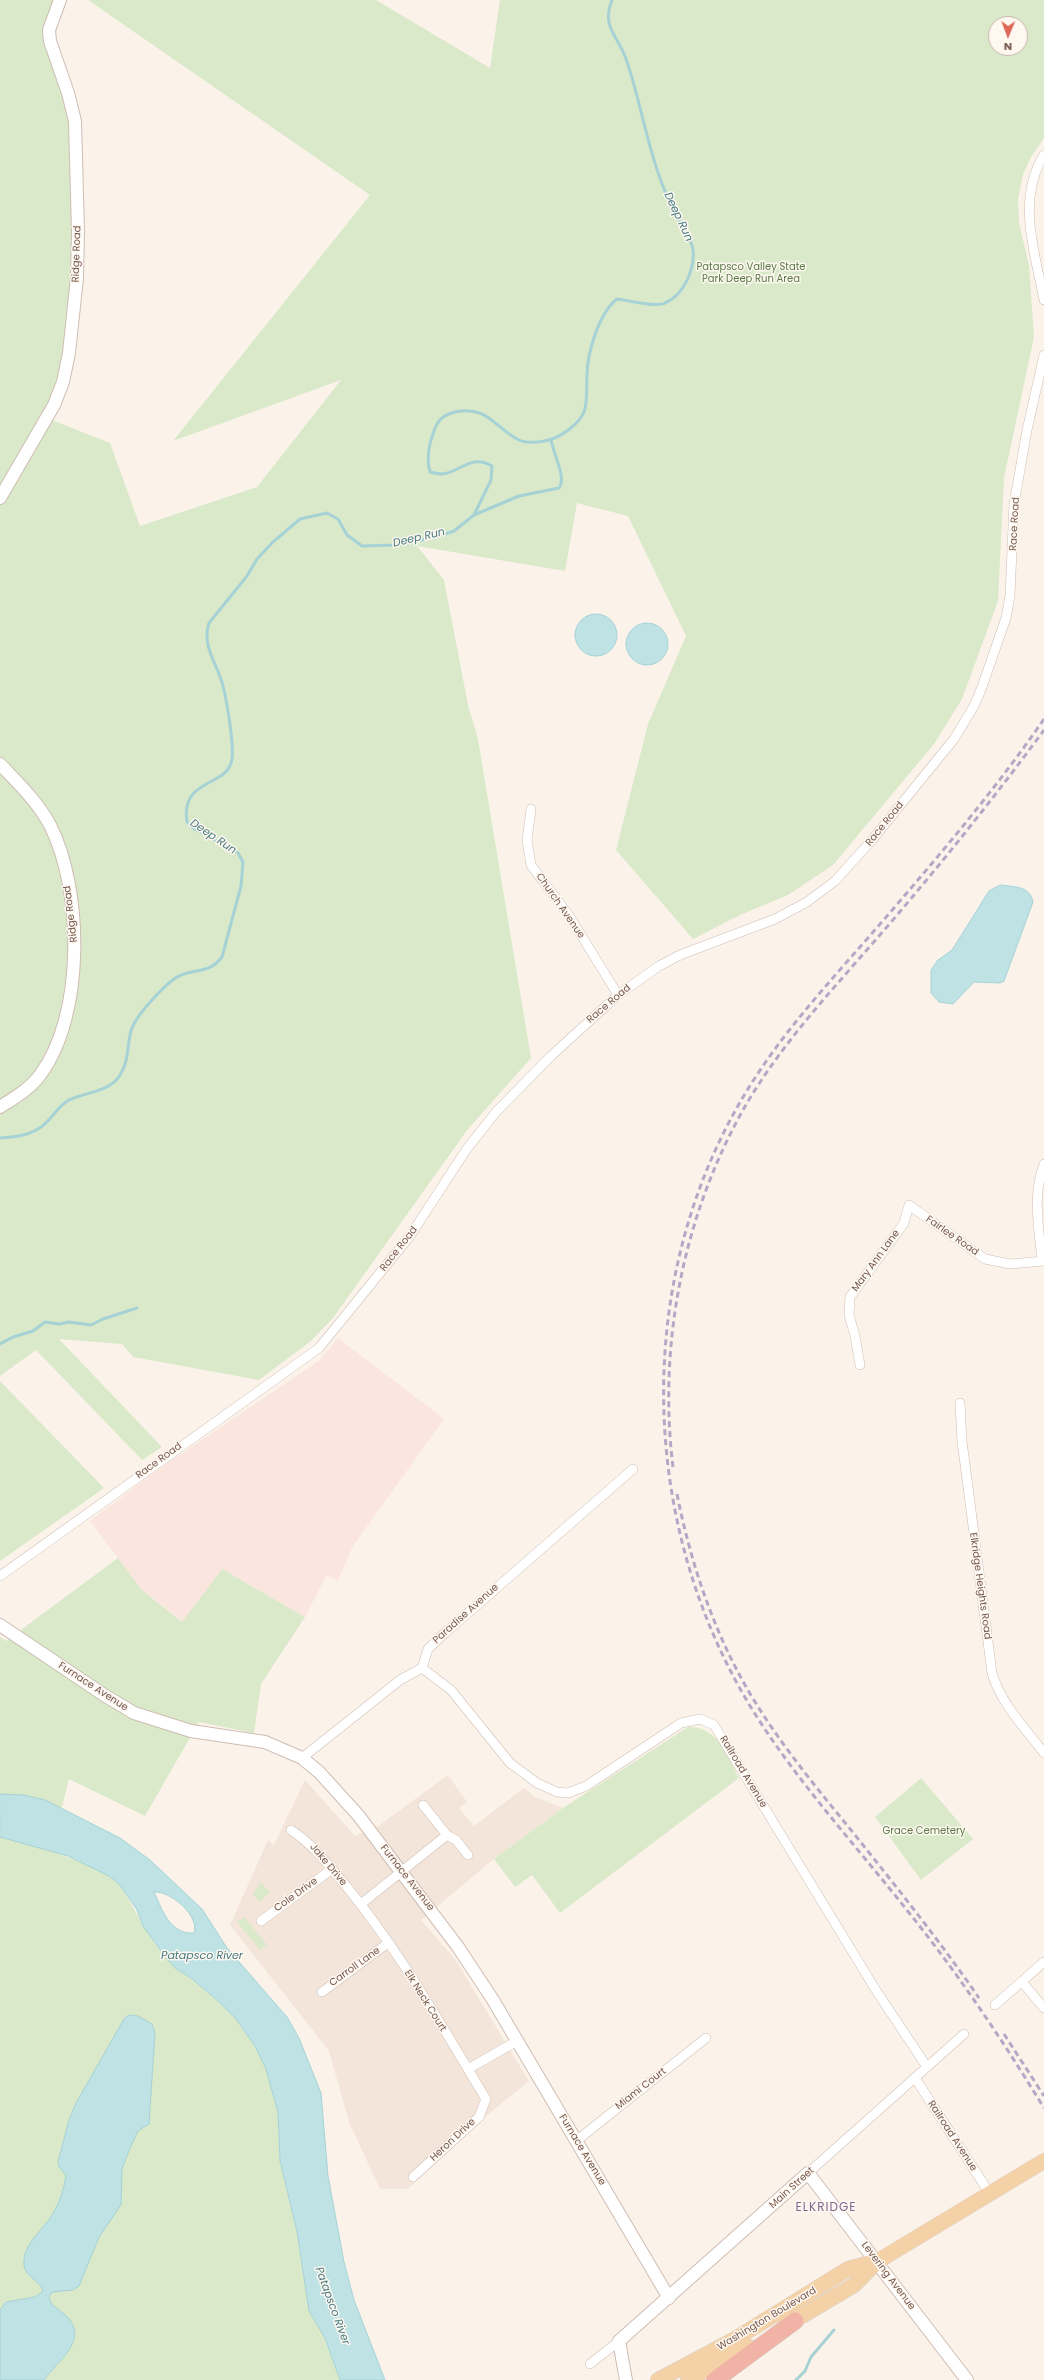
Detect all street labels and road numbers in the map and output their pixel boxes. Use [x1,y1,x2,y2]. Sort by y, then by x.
street label: Ridge Road [70,225,84,283]
street label: Race Road [1008,497,1022,551]
street label: Race Road [863,799,907,849]
street label: Church Avenue [533,871,587,941]
street label: Ridge Road [62,885,80,943]
street label: Race Road [585,982,633,1026]
street label: Fairlee Road [923,1213,981,1259]
street label: Race Road [378,1224,420,1274]
street label: Mary Ann Lane [850,1228,902,1294]
street label: Race Road [134,1440,184,1482]
street label: Elkridge Heights Road [967,1532,993,1640]
street label: Paradise Avenue [431,1581,501,1647]
street label: Furnace Avenue [56,1660,130,1714]
street label: Railroad Avenue [717,1734,769,1810]
street label: Jake Drive [307,1842,349,1888]
street label: Furnace Avenue [377,1842,437,1914]
street label: Cole Drive [272,1875,320,1915]
street label: Carroll Lane [327,1945,383,1989]
street label: Elk Neck Court [401,1968,449,2034]
street label: Miami Court [613,2065,669,2113]
street label: Railroad Avenue [925,2099,979,2173]
street label: Furnace Avenue [556,2112,608,2188]
street label: Heron Drive [428,2116,478,2164]
street label: Main Street [767,2165,817,2211]
street label: Levering Avenue [859,2240,917,2312]
street label: Washington Boulevard [715,2285,819,2353]

